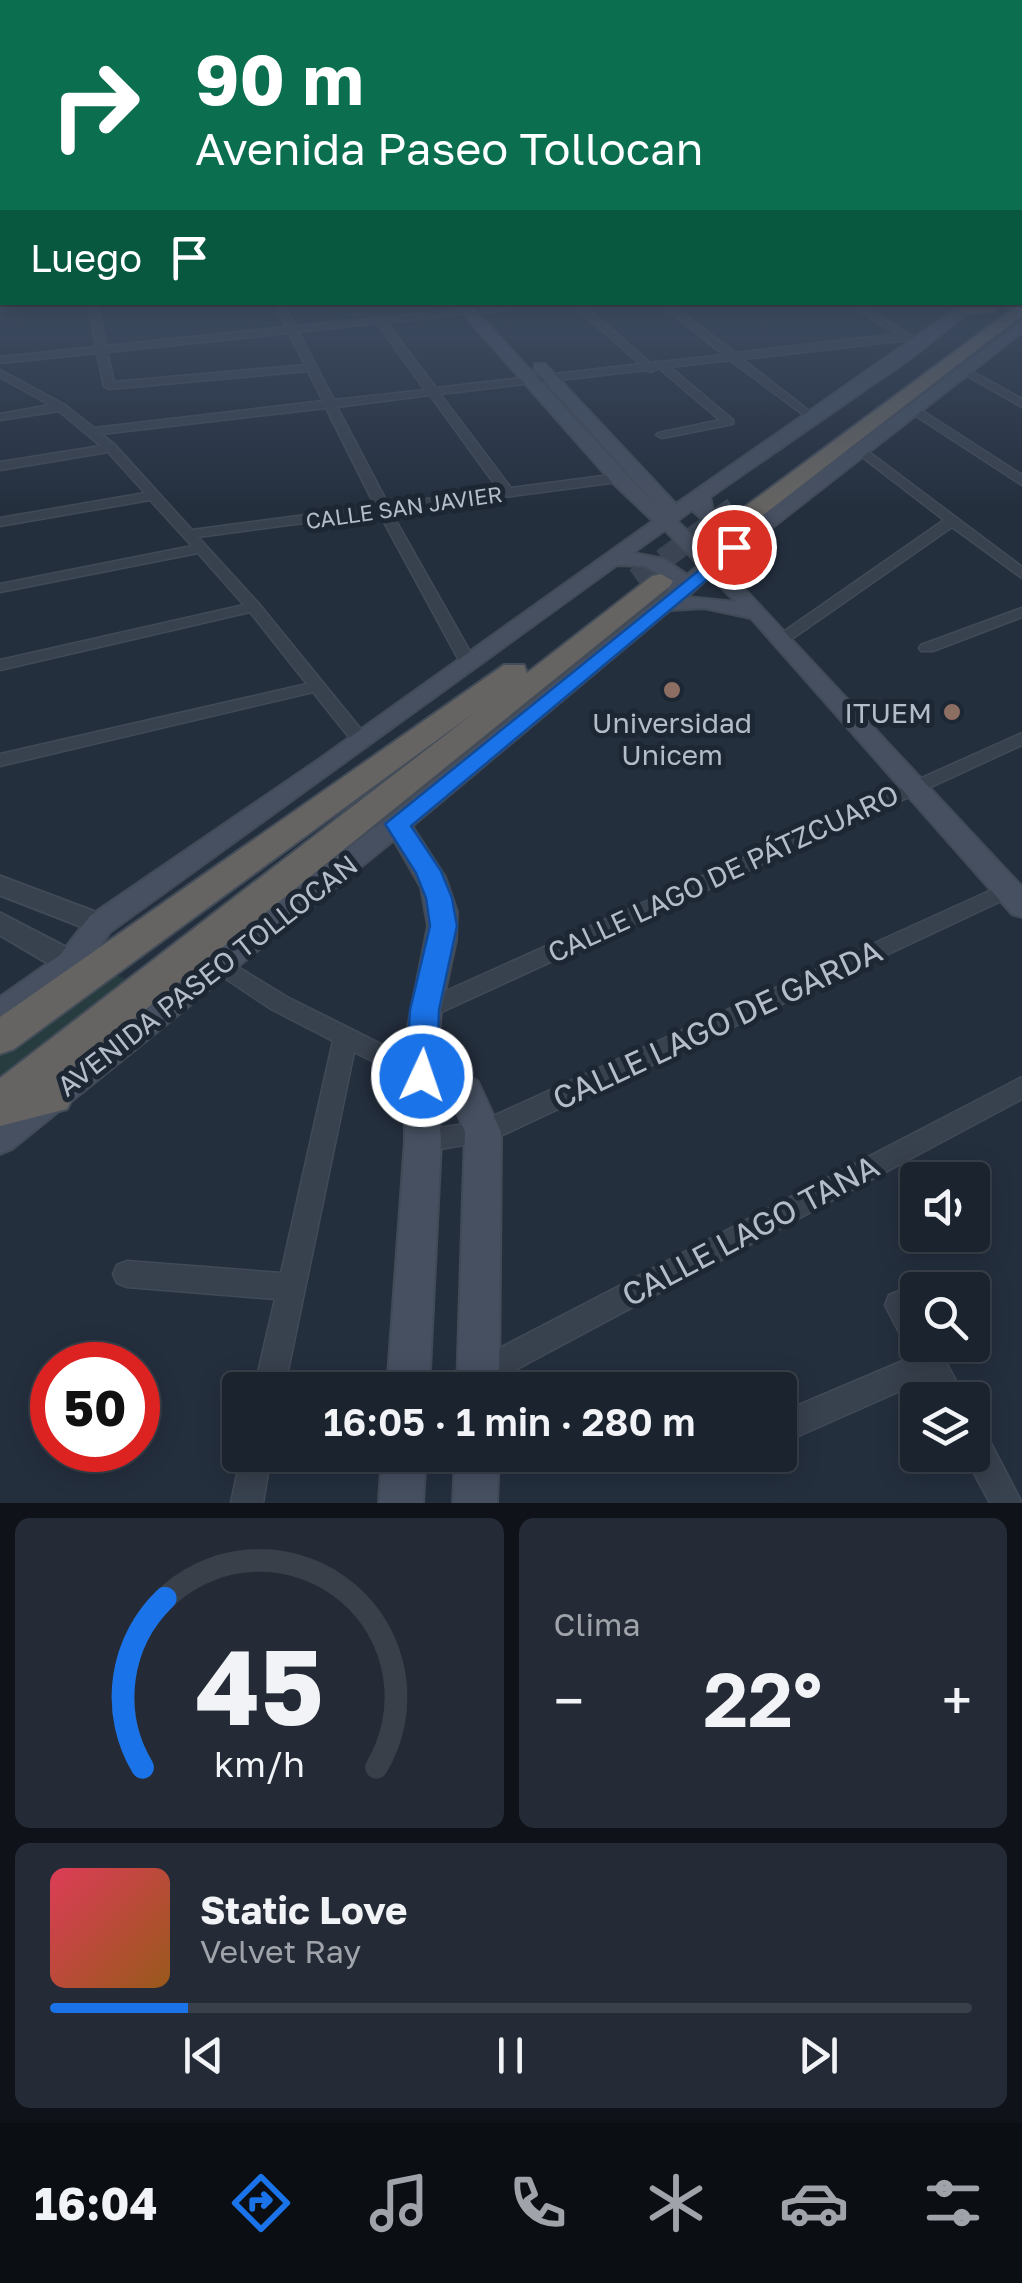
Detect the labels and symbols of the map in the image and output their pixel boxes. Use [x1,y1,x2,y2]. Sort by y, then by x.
street label: CALLE SAN JAVIER [304,480,504,534]
pin [692,505,777,590]
marker: Universidad Unicem [661,679,683,701]
place label: ITUEM [844,696,932,729]
marker: ITUEM [941,701,963,723]
place label: Universidad Unicem [592,706,752,771]
street label: CALLE LAGO DE PÁTZCUARO [542,777,904,969]
street label: AVENIDA PASEO TOLLOCAN [50,848,364,1102]
street label: CALLE LAGO DE GARDA [546,931,888,1117]
position arrow [370,1024,474,1128]
street label: CALLE LAGO TANA [615,1146,885,1314]
speed limit sign: 50 [30,1342,160,1472]

